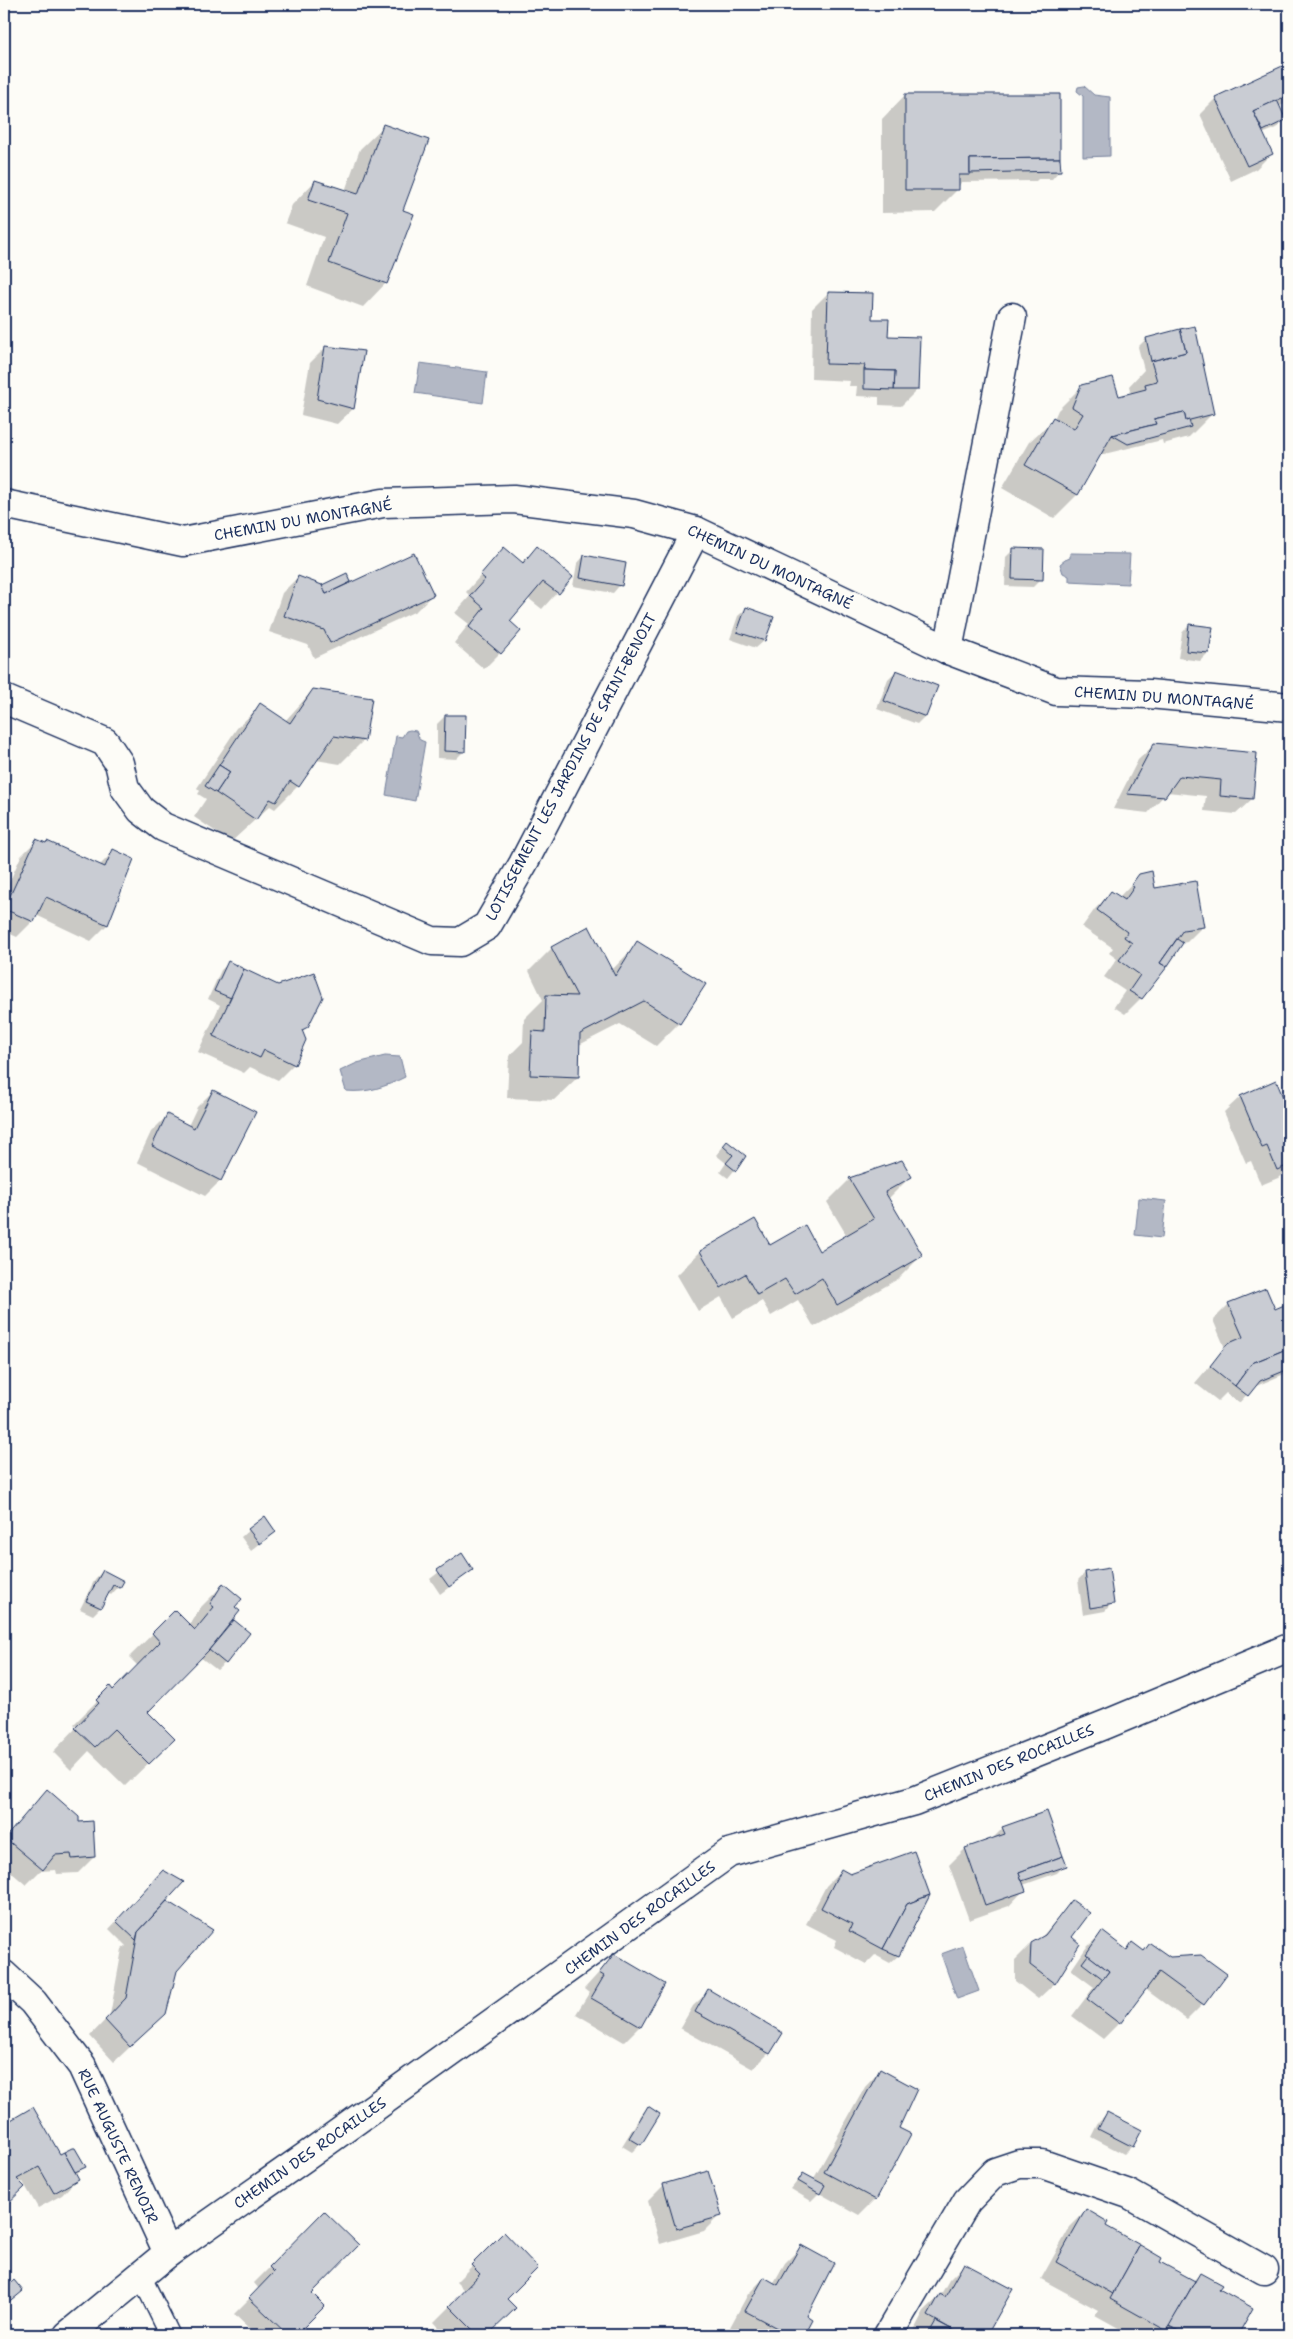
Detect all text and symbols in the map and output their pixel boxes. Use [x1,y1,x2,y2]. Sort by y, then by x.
street label: CHEMIN DU MONTAGNÉ [212,494,394,546]
street label: CHEMIN DU MONTAGNÉ [684,519,856,614]
street label: LOTISSEMENT LES JARDINS DE SAINT-BENOIT [481,610,661,924]
street label: CHEMIN DU MONTAGNÉ [1073,681,1255,714]
street label: CHEMIN DES ROCAILLES [921,1720,1097,1806]
street label: CHEMIN DES ROCAILLES [561,1856,719,1980]
street label: RUE AUGUSTE RENOIR [73,2065,163,2227]
street label: CHEMIN DES ROCAILLES [230,2093,390,2213]

